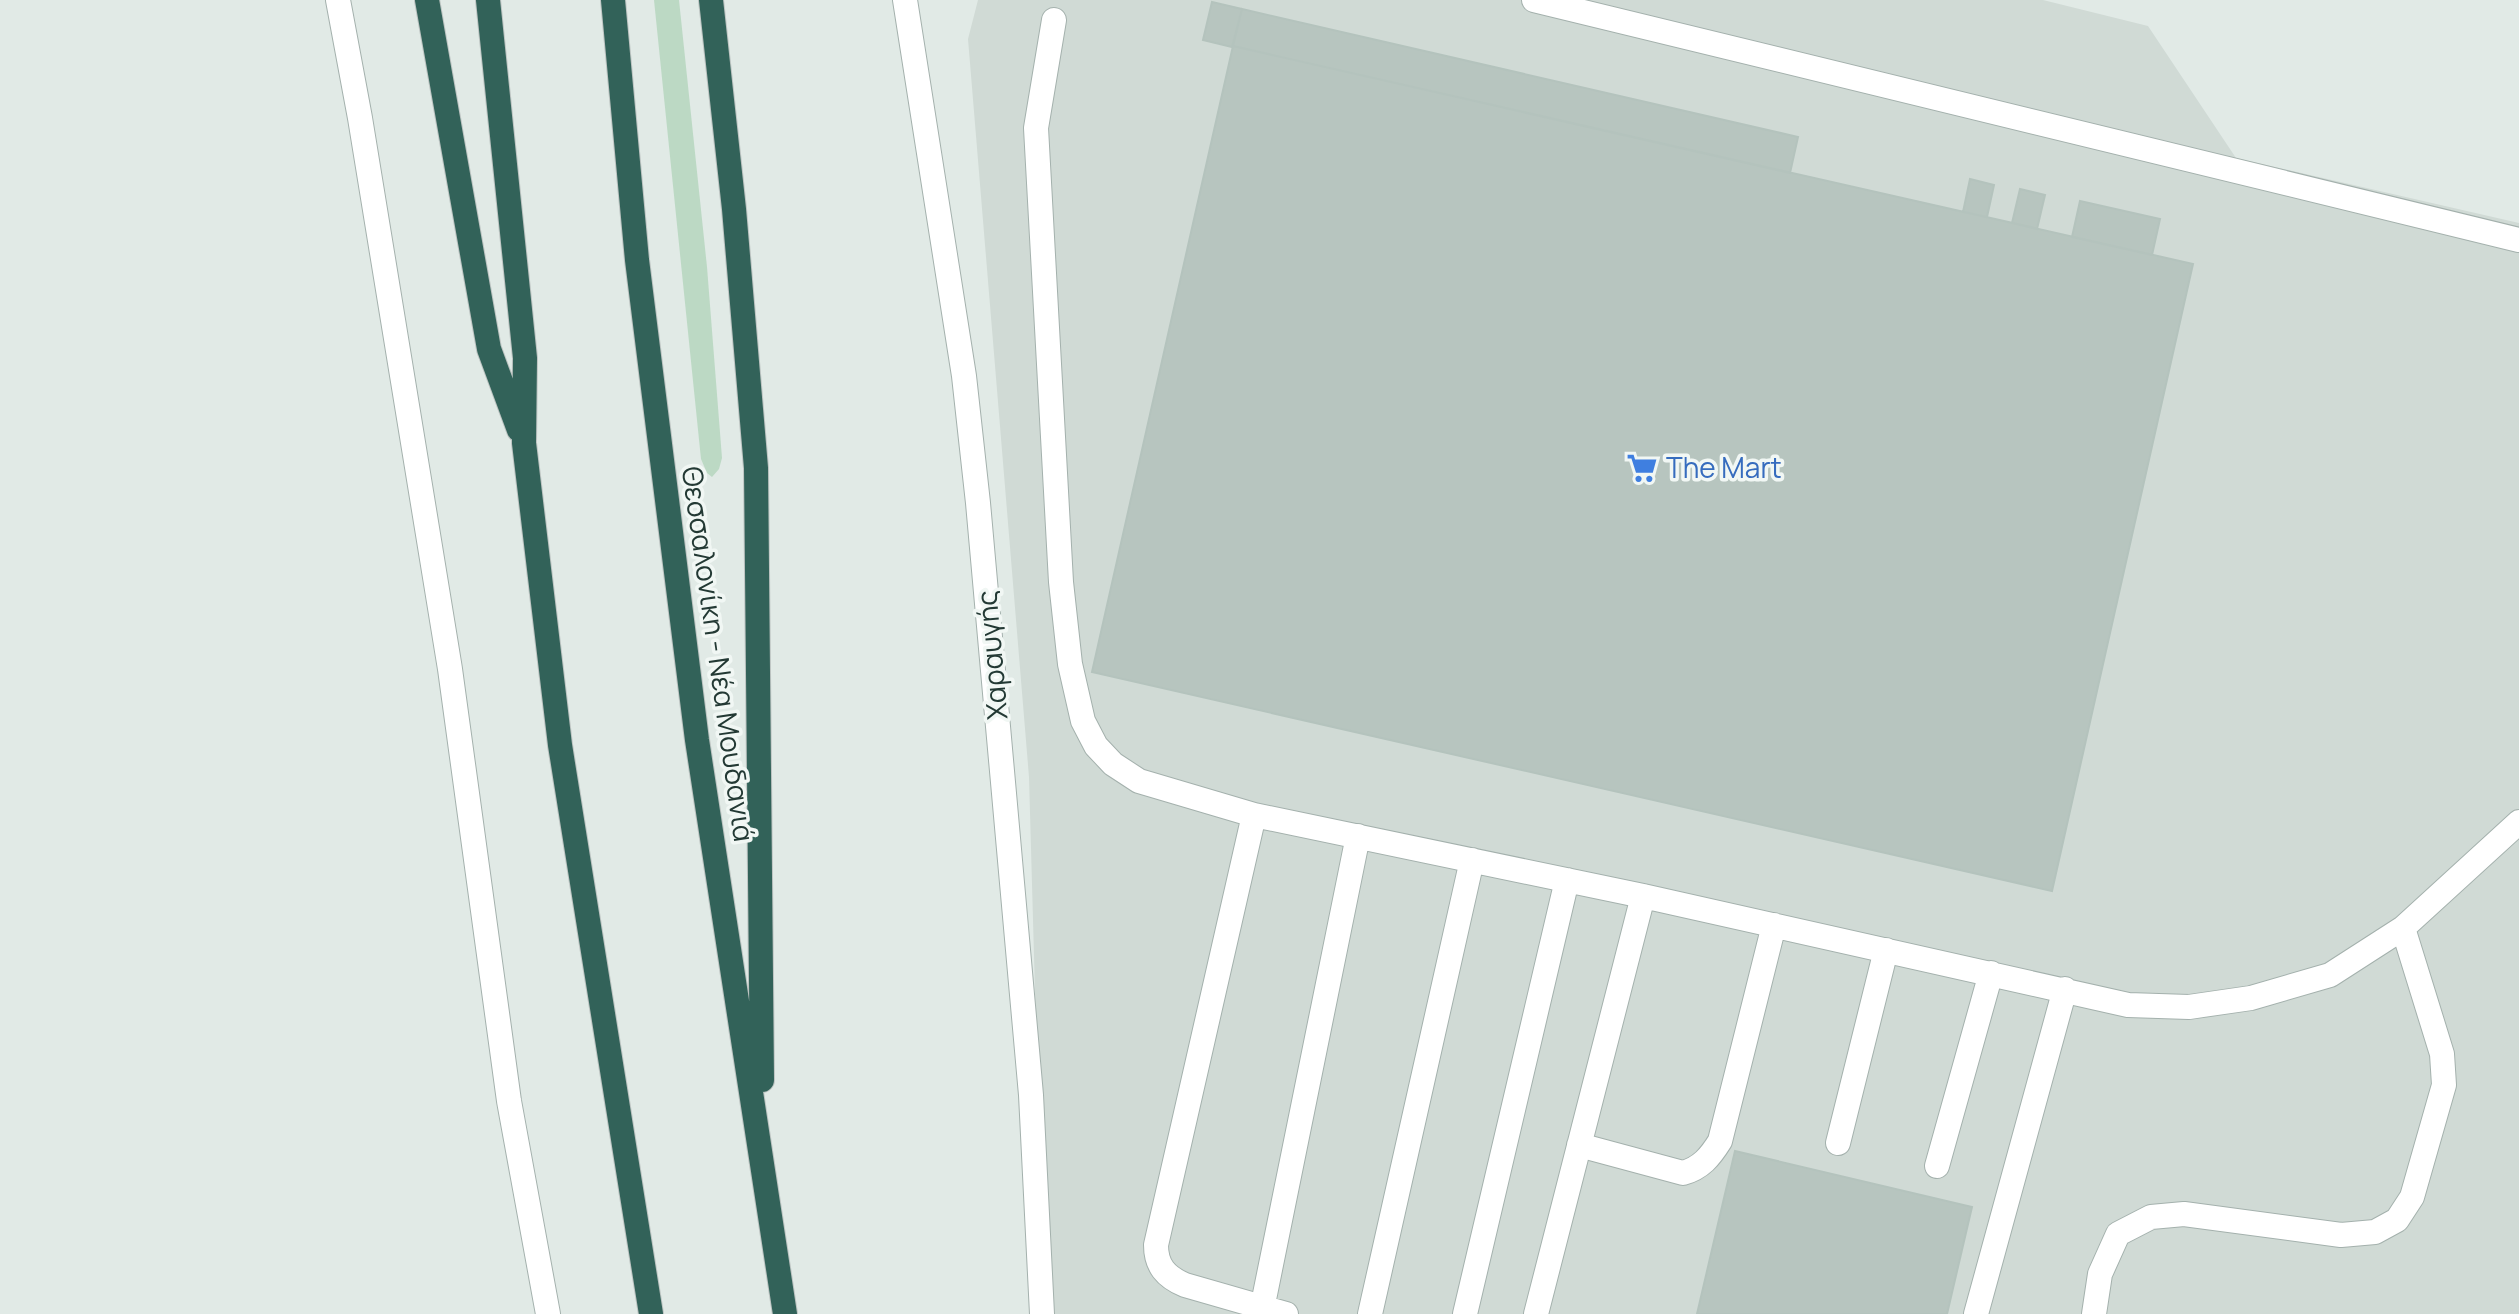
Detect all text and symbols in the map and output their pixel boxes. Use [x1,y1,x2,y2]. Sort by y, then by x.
place label: The Mart [1666,448,1782,486]
supermarket icon: The Mart [1625,451,1659,485]
street label: Θεσσαλονίκη - Νέα Μουδανιά [674,464,764,844]
street label: Χαραυγής [966,589,1016,721]

